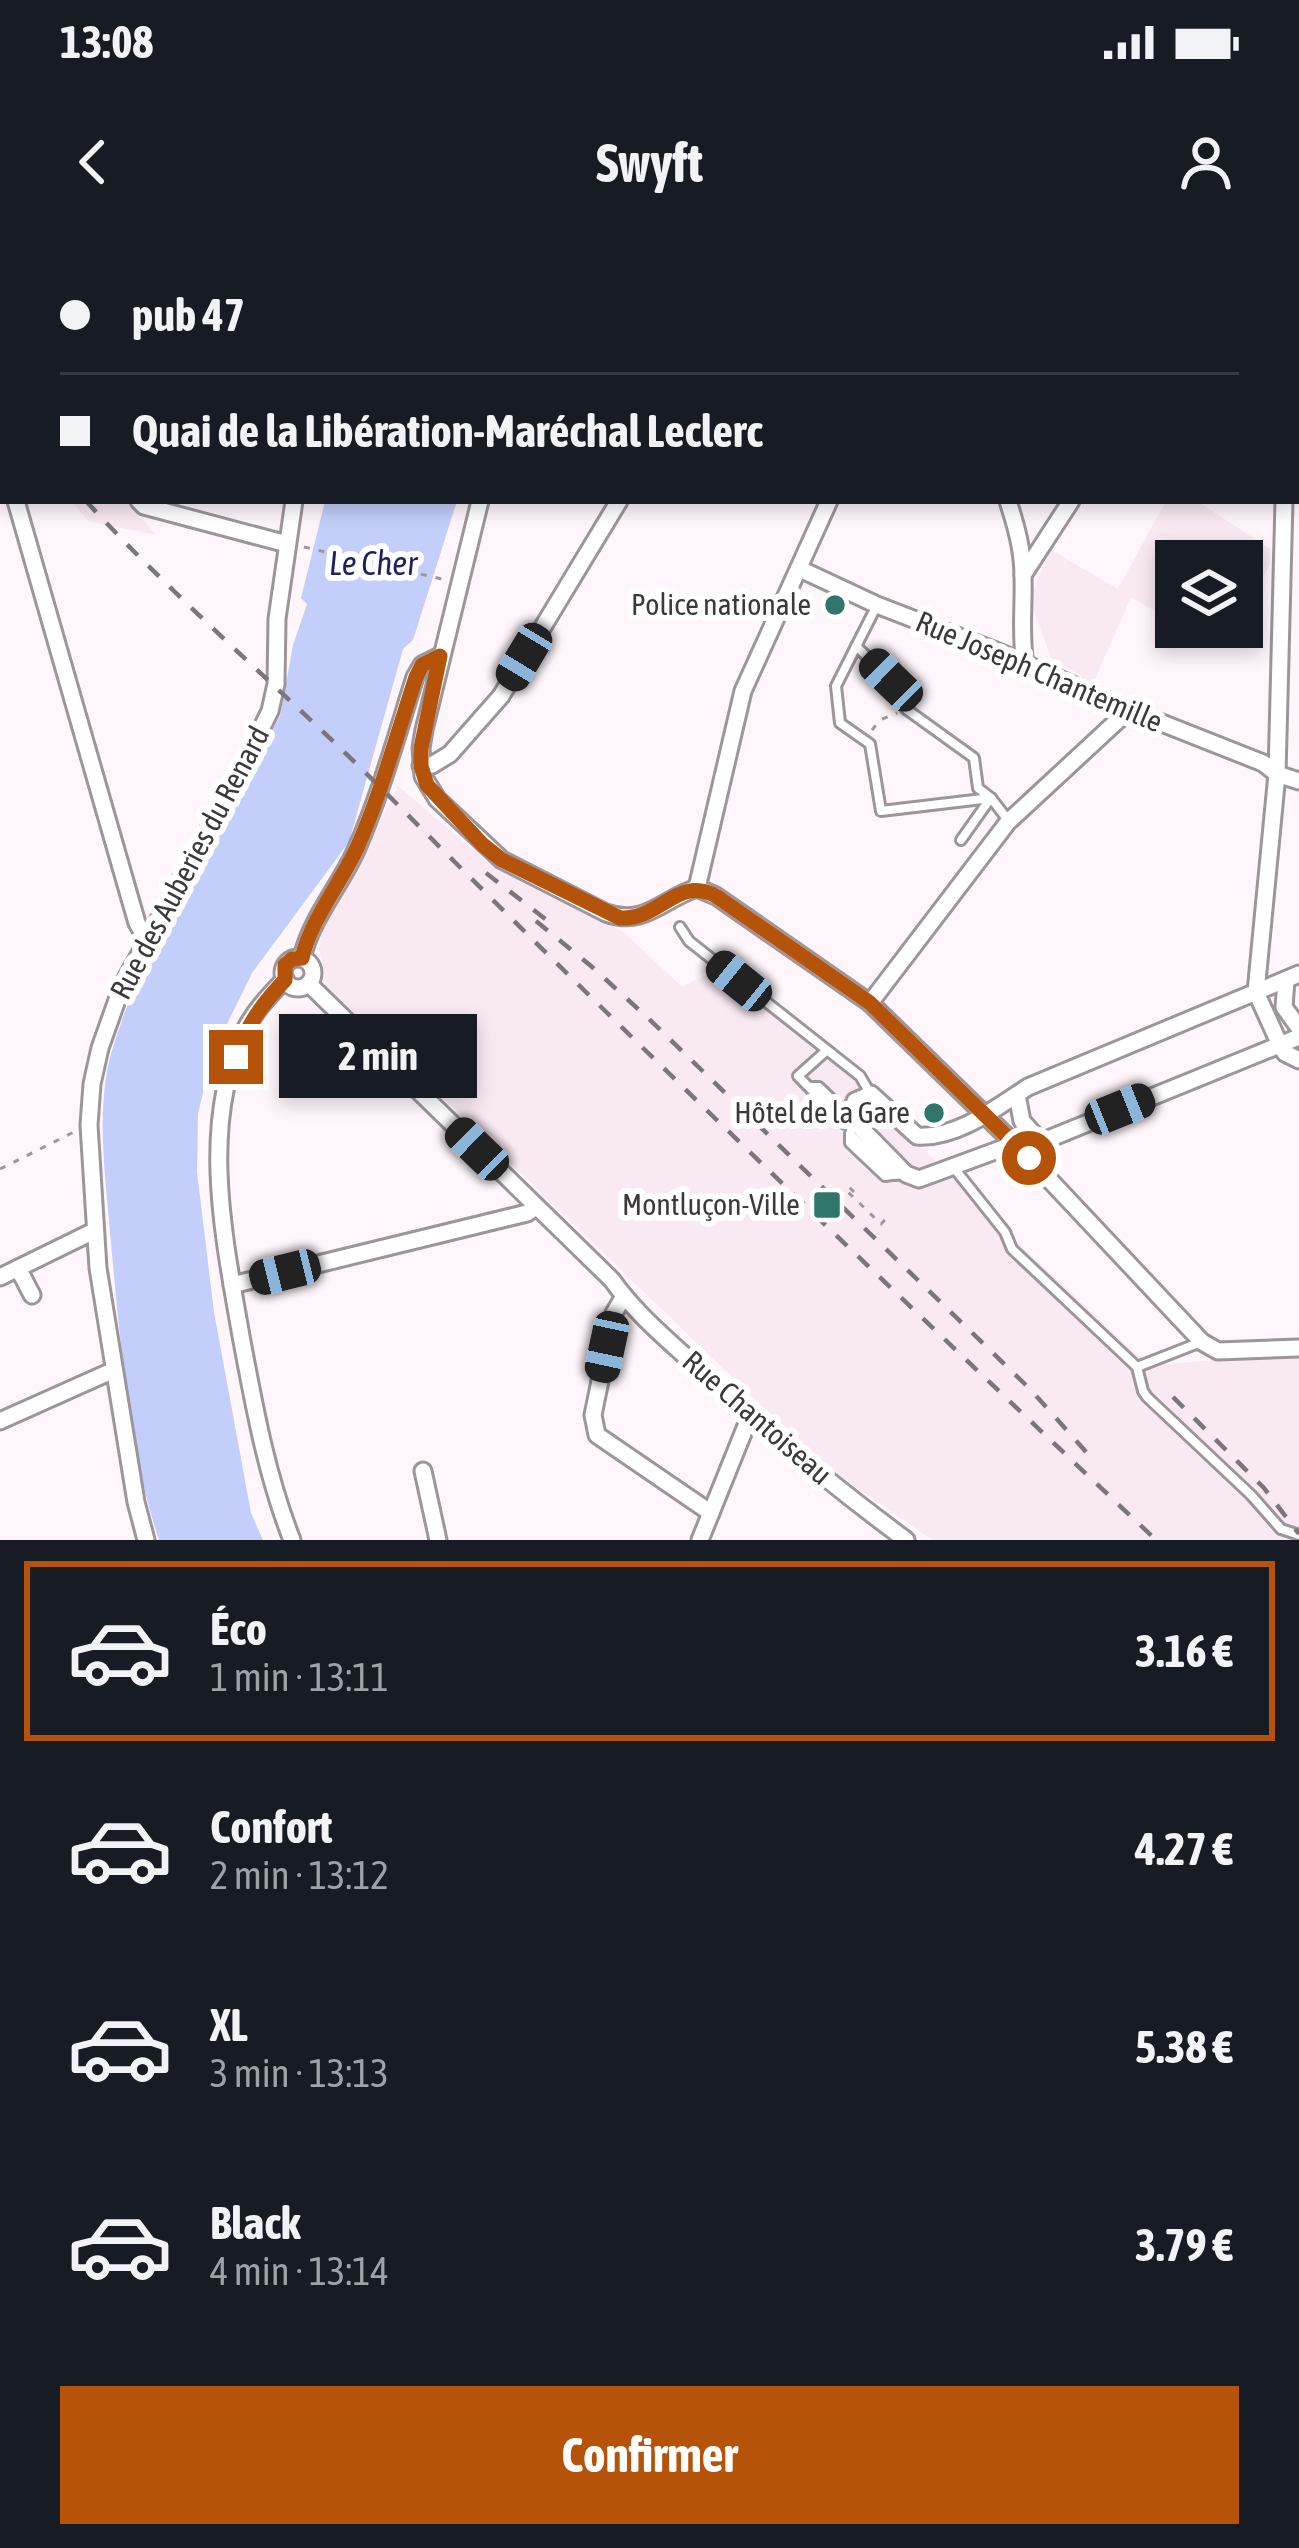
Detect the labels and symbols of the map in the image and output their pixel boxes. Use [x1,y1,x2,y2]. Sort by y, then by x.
water label: Le Cher [329,544,418,582]
place label: Police nationale [631,587,811,621]
marker: Police nationale [822,592,848,618]
street label: Rue Joseph Chantemille [911,604,1168,738]
car [490,617,558,697]
car [853,642,929,718]
street label: Rue des Auberies du Renard [103,720,275,1005]
car [700,944,778,1018]
callout: 2 min [278,1015,476,1099]
route end [209,1030,263,1084]
car [1080,1079,1160,1139]
place label: Hôtel de la Gare [734,1095,910,1129]
marker: Hôtel de la Gare [921,1100,947,1126]
car [439,1111,515,1187]
route start [1002,1131,1056,1185]
place label: Montluçon-Ville [622,1187,800,1221]
marker: Montluçon-Ville [811,1189,843,1221]
car [246,1246,324,1298]
car [582,1308,632,1386]
street label: Rue Chantoiseau [676,1343,839,1491]

